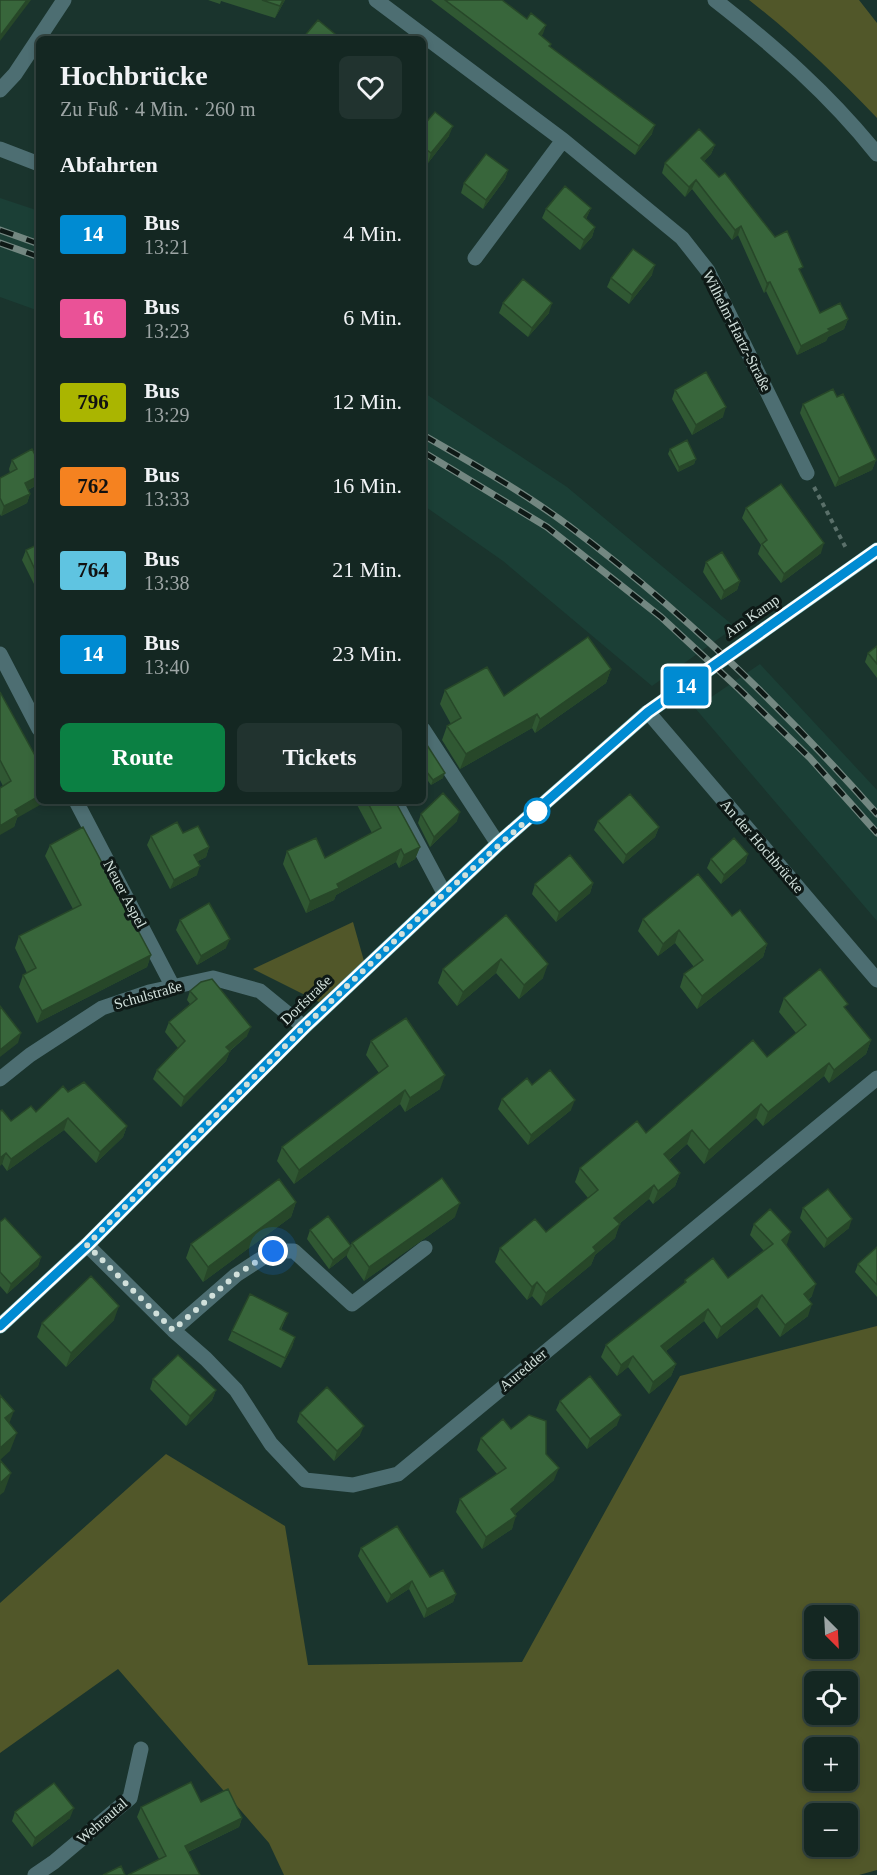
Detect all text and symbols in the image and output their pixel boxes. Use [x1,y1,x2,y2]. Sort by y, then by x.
button: heart [339,56,402,119]
text: Hochbrücke [60,60,208,91]
text: Zu Fuß · 4 Min. · 260 m [60,98,256,120]
text: Abfahrten [60,152,158,177]
text: Bus [144,210,179,235]
text: 4 Min. [343,221,402,246]
text: 14 [83,222,104,246]
text: 13:21 [144,236,190,258]
street label: Wilhelm-Hartz-Straße [700,268,775,394]
text: Bus [144,294,179,319]
text: 6 Min. [343,305,402,330]
text: 16 [83,306,104,330]
text: 13:23 [144,320,190,342]
text: Bus [144,378,179,403]
text: 12 Min. [332,389,402,414]
text: 796 [77,390,109,414]
text: 13:29 [144,404,190,426]
text: Bus [144,462,179,487]
text: 16 Min. [332,473,402,498]
text: 762 [77,474,109,498]
text: 13:33 [144,488,190,510]
text: Bus [144,546,179,571]
text: 21 Min. [332,557,402,582]
text: 764 [77,558,109,582]
text: 13:38 [144,572,190,594]
street label: Am Kamp [722,591,782,641]
text: Bus [144,630,179,655]
text: 23 Min. [332,641,402,666]
text: 14 [83,642,104,666]
text: 13:40 [144,656,190,678]
line badge: 14 [659,666,713,706]
text: 14 [676,674,697,698]
button: Route [60,723,225,792]
button: Tickets [237,723,402,792]
street label: An der Hochbrücke [717,796,807,896]
unlabelled marker [524,798,550,824]
street label: Neuer Aspel [100,857,150,931]
street label: Dorfstraße [277,972,335,1028]
street label: Schulstraße [112,978,184,1012]
your location [258,1236,288,1266]
street label: Auredder [496,1346,550,1394]
north arrow [804,1605,858,1659]
map controls [804,1605,858,1857]
button: locate [804,1671,858,1725]
button: + [804,1737,858,1791]
street label: Wehrautal [74,1795,130,1847]
button: − [804,1803,858,1857]

